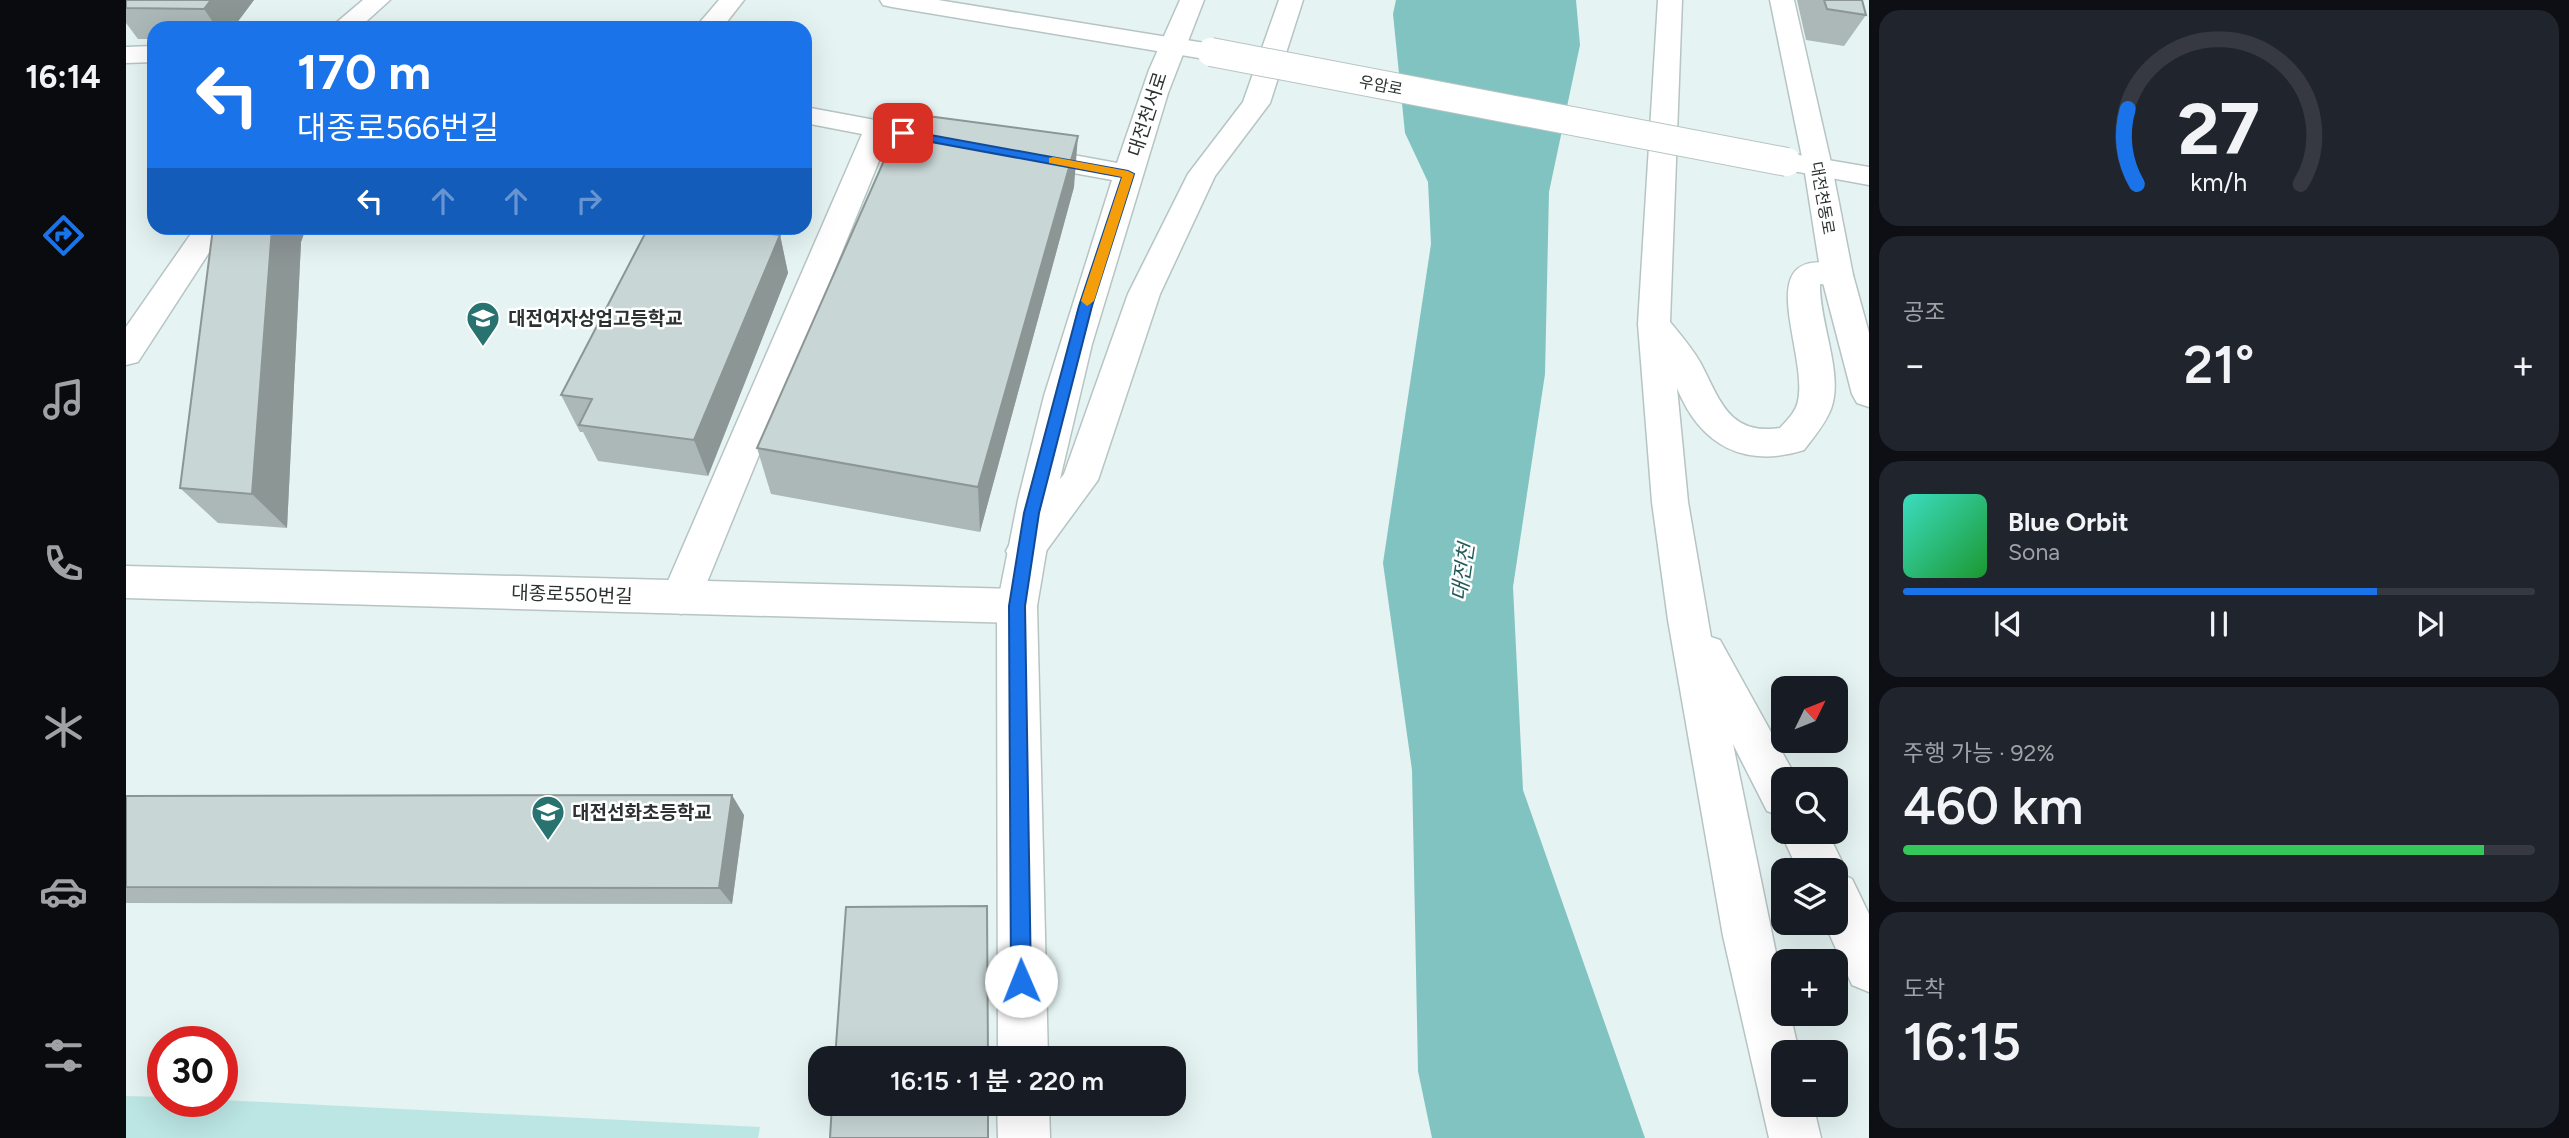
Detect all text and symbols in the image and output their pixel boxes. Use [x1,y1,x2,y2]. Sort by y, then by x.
text: 170 m [297,42,431,101]
icon: left [182,49,273,140]
text: 16:14 [25,58,101,96]
street label: 대전천서로 [1123,69,1172,159]
street label: 우암로 [1357,72,1405,99]
text: 27 [2178,85,2260,172]
pin [873,103,933,163]
text: 대종로566번길 [297,109,499,147]
icon: arrive [884,114,922,152]
street label: 대전천동로 [1807,160,1838,236]
text: km/h [2190,167,2248,197]
icon: left [351,182,389,220]
icon: ahead [424,182,462,220]
icon: ahead [497,182,535,220]
icon: right [570,182,608,220]
icon: directions [39,211,88,260]
text: 공조 [1903,298,1945,326]
school or university icon: 대전여자상업고등학교 [464,299,502,348]
place label: 대전여자상업고등학교 [508,307,683,330]
text: 21° [2184,334,2254,396]
text: − [1903,342,1927,388]
text: + [2511,342,2535,388]
icon: music [39,375,88,424]
text: Blue Orbit [2008,506,2129,538]
text: Sona [2008,538,2060,566]
icon: phone [39,539,88,588]
water label: 대전천 [1446,539,1479,602]
street label: 대종로550번길 [511,581,633,608]
icon: previous [1989,605,2027,643]
icon: pause [2200,605,2238,643]
icon: next [2411,605,2449,643]
north arrow [1771,676,1848,752]
map controls [1771,676,1848,1117]
icon: climate [39,703,88,752]
text: 주행 가능 · 92% [1903,739,2054,767]
button: search [1771,767,1848,844]
text: 460 km [1903,775,2083,837]
school or university icon: 대전선화초등학교 [529,793,567,842]
place label: 대전선화초등학교 [572,801,712,824]
button: layers [1771,858,1848,935]
icon: car [39,867,88,916]
position arrow [984,944,1058,1018]
button: + [1771,949,1848,1026]
text: 도착 [1903,975,1945,1003]
text: 16:15 [1903,1011,2021,1073]
speed limit sign: 30 [147,1026,238,1117]
icon: filters [39,1031,88,1080]
button: − [1771,1040,1848,1117]
text: 16:15 · 1 분 · 220 m [890,1065,1104,1097]

